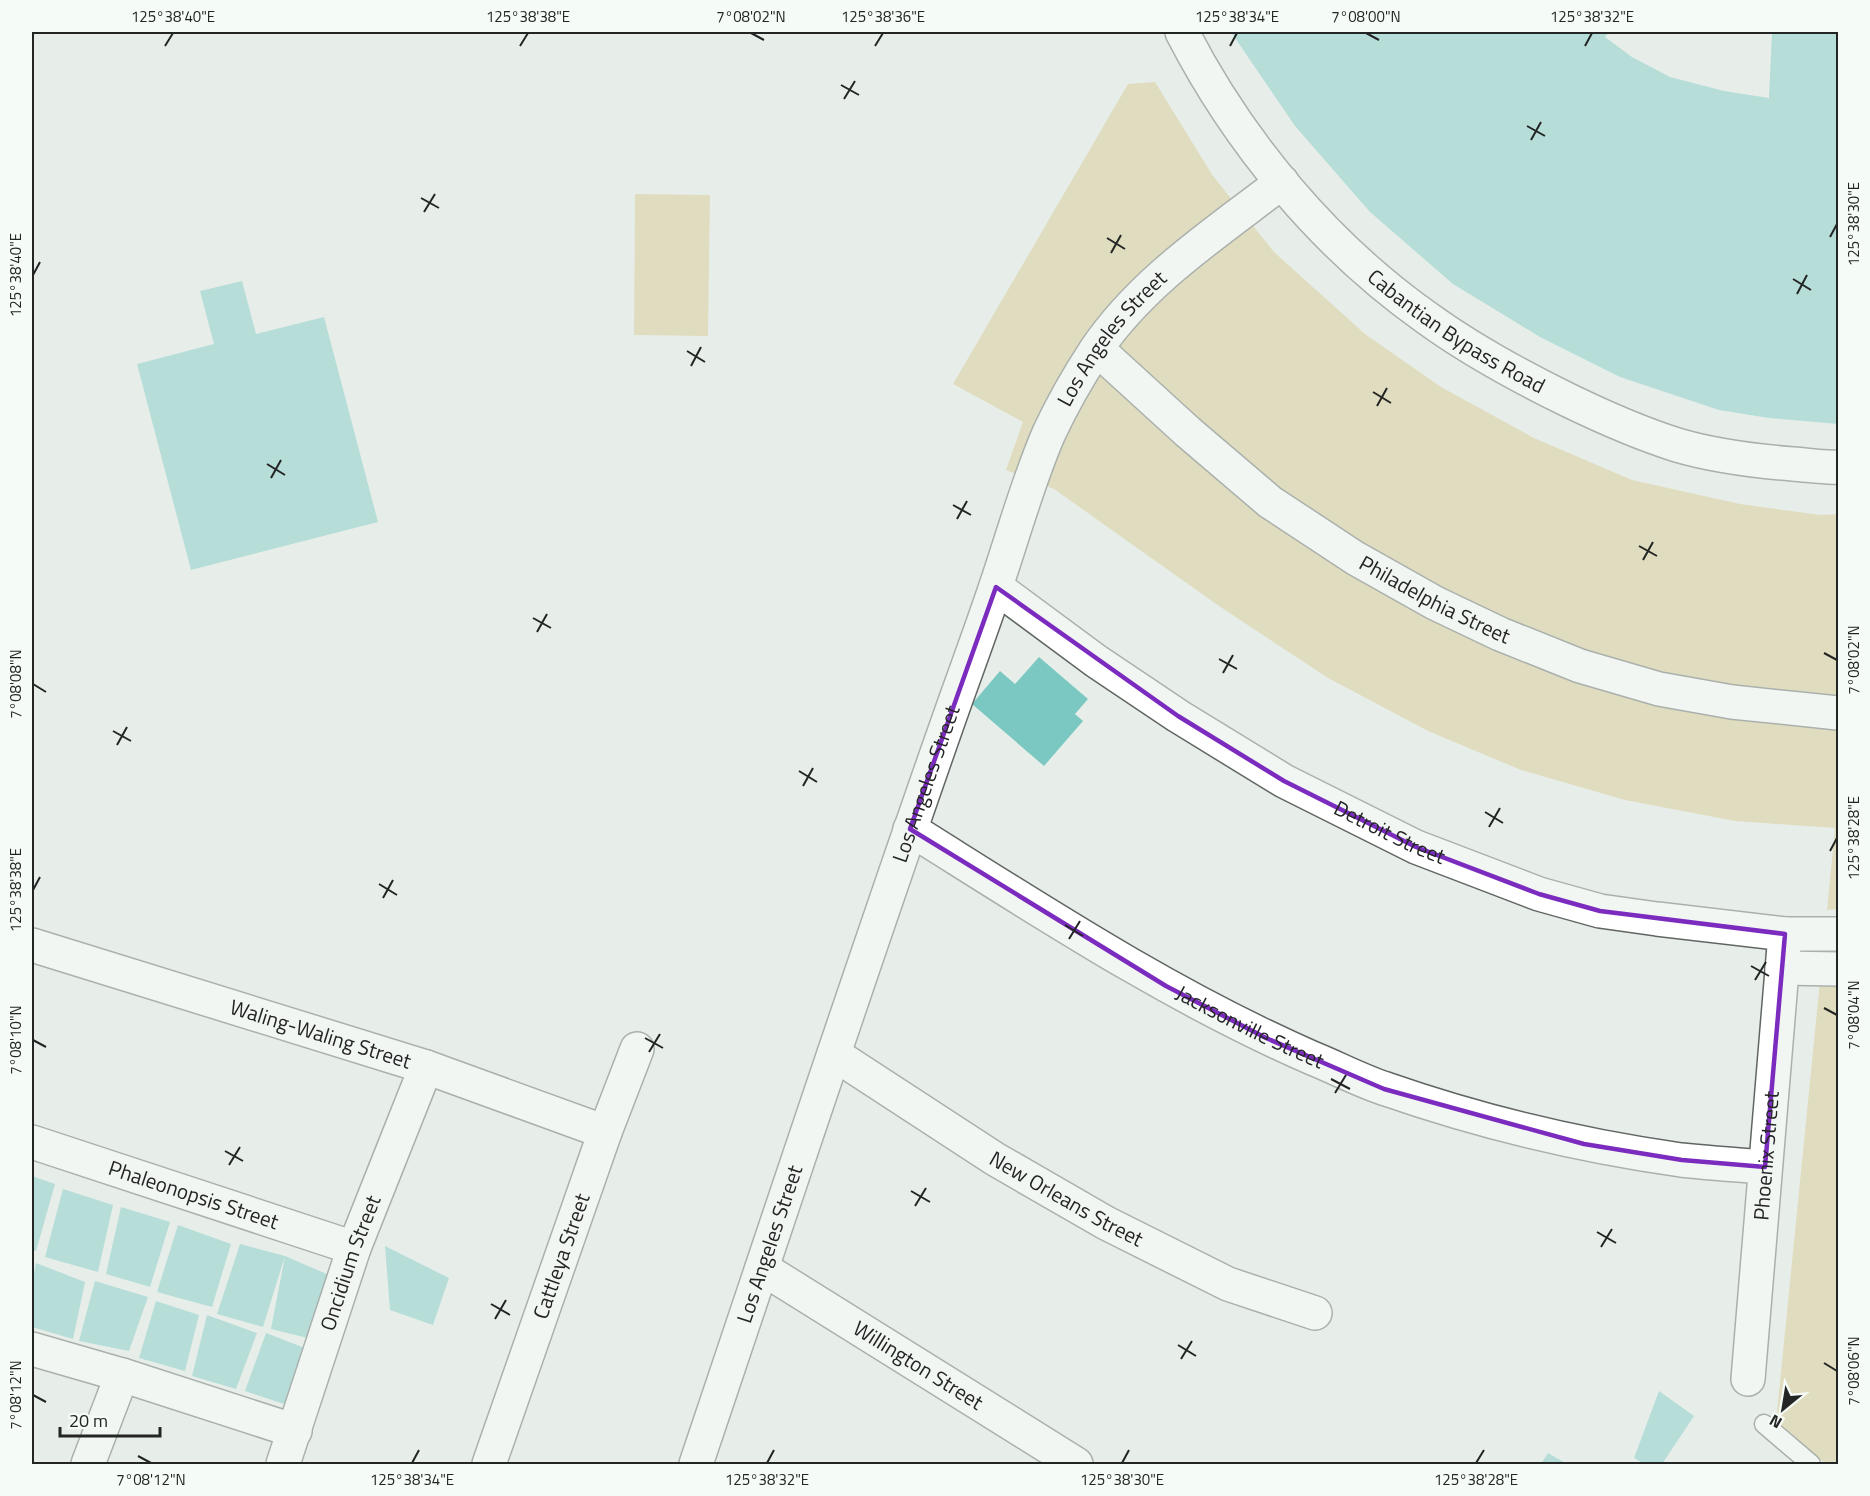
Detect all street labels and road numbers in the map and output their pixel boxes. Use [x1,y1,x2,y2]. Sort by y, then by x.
street label: Cabantian Bypass Road [1361,261,1551,401]
street label: Los Angeles Street [1048,262,1174,412]
street label: Philadelphia Street [1354,547,1516,652]
street label: Los Angeles Street [883,700,968,867]
street label: Detroit Street [1329,791,1451,872]
street label: Jacksonville Street [1170,977,1330,1077]
street label: Waling-Waling Street [226,990,416,1077]
street label: Phoenix Street [1744,1089,1787,1222]
street label: New Orleans Street [984,1142,1150,1254]
street label: Phaleonopsis Street [105,1151,284,1237]
street label: Los Angeles Street [728,1160,810,1327]
street label: Cattleya Street [524,1188,598,1323]
street label: Oncidium Street [311,1189,389,1335]
street label: Willington Street [847,1312,990,1418]

